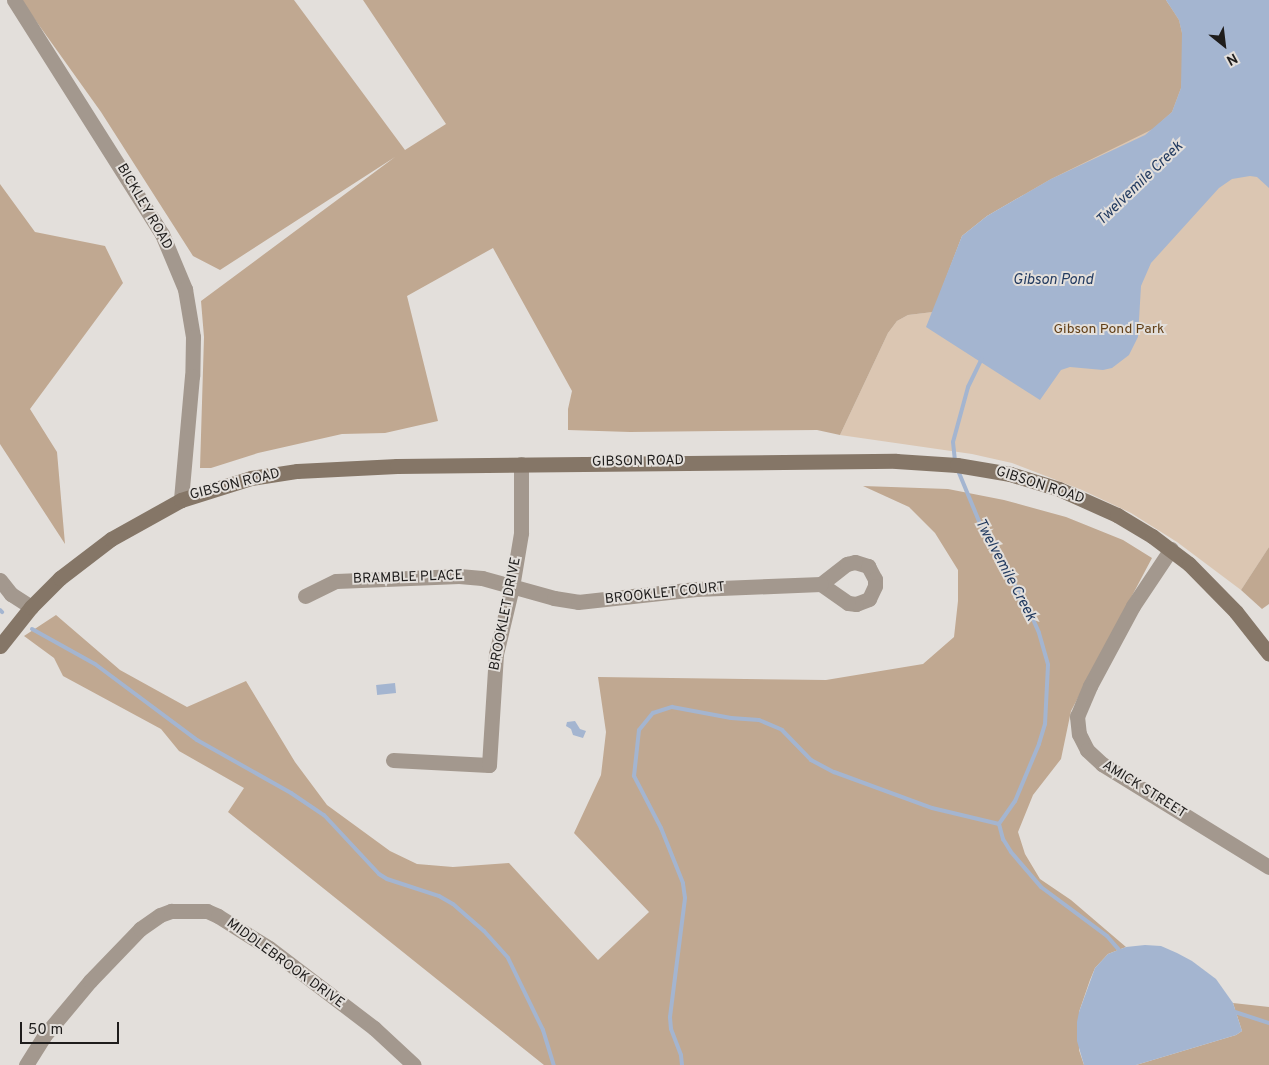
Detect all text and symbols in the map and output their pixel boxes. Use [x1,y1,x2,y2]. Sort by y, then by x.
north arrow [1199,20,1249,70]
text: N [1223,49,1240,68]
water label: Twelvemile Creek [1093,138,1187,230]
street label: BICKLEY ROAD [112,161,176,253]
water label: Gibson Pond [1013,272,1093,290]
park label: Gibson Pond Park [1053,322,1165,338]
street label: GIBSON ROAD [592,453,684,471]
street label: GIBSON ROAD [994,464,1086,508]
street label: GIBSON ROAD [188,466,282,504]
water label: Twelvemile Creek [970,516,1040,624]
street label: BROOKLET DRIVE [487,556,525,672]
street label: BRAMBLE PLACE [353,568,463,588]
street label: BROOKLET COURT [604,579,726,609]
street label: AMICK STREET [1099,757,1189,823]
street label: MIDDLEBROOK DRIVE [223,916,347,1012]
scale bar [22,1012,121,1044]
text: 50 m [28,1021,63,1040]

